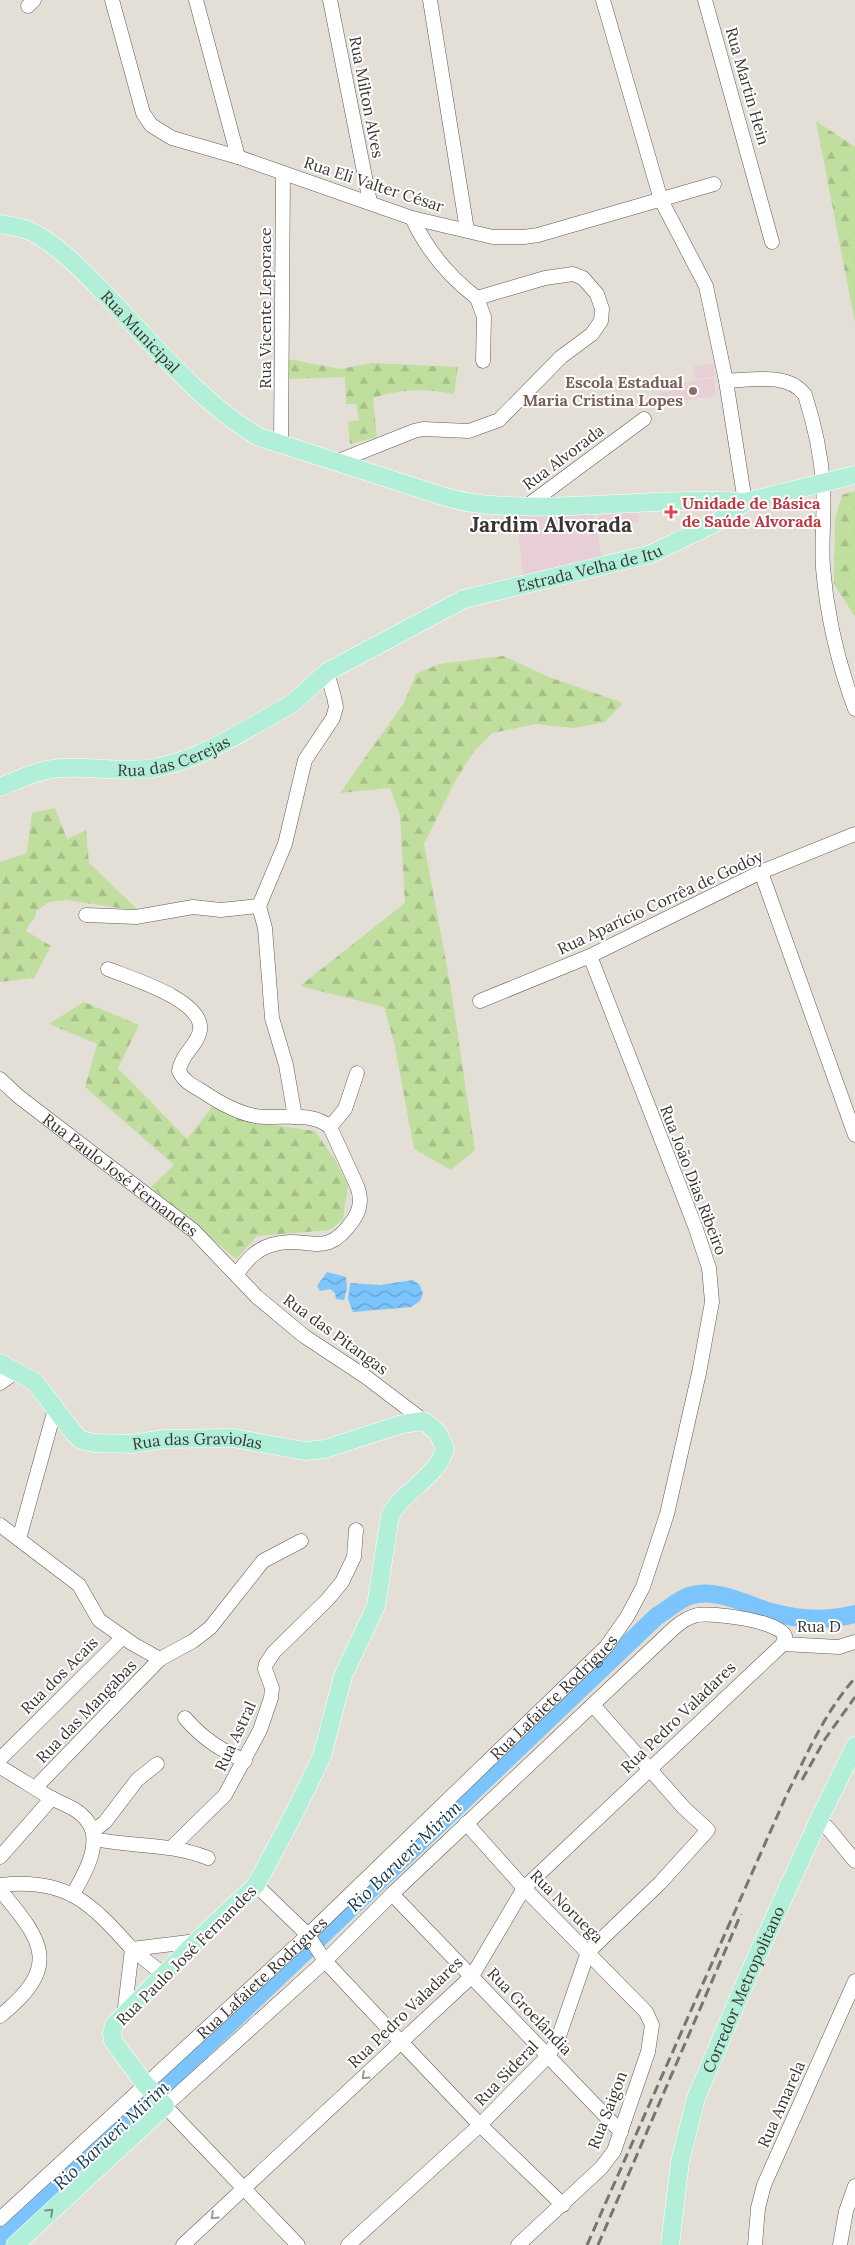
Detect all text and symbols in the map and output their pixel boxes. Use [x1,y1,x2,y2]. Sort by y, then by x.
street label: Rua Martin Hein [722,25,774,148]
street label: Rua Milton Alves [345,34,389,160]
street label: Rua Eli Valter César [301,152,447,216]
street label: Rua Vicente Leporace [255,227,275,389]
street label: Rua Municipal [97,286,184,377]
place label: Escola Estadual Maria Cristina Lopes [523,372,683,410]
marker: Escola Estadual Maria Cristina Lopes [687,385,699,397]
street label: Rua Alvorada [518,420,608,494]
place label: Unidade de Básica de Saúde Alvorada [682,493,822,531]
marker: Unidade de Básica de Saúde Alvorada [664,505,678,519]
district label: Jardim Alvorada [470,511,632,538]
street label: Estrada Velha de Itu [515,540,666,596]
street label: Rua das Cerejas [117,731,233,780]
street label: Rua Aparício Corrêa de Godóy [554,845,766,959]
street label: Rua João Dias Ribeiro [656,1102,732,1258]
street label: Rua Paulo José Fernandes [39,1109,202,1241]
street label: Rua das Pitangas [280,1289,392,1379]
street label: Rua das Graviolas [131,1428,264,1454]
street label: Rua D [797,1616,841,1636]
street label: Rua Lafaiete Rodrigues [486,1631,622,1764]
street label: Rua dos Acais [16,1632,102,1718]
street label: Rua das Mangabas [31,1655,141,1767]
street label: Rua Pedro Valadares [616,1657,740,1777]
street label: Rua Astral [210,1698,260,1774]
water label: Rio Barueri Mirim [342,1795,466,1917]
street label: Rua Noruega [526,1865,608,1947]
street label: Rua Paulo José Fernandes [112,1881,260,2029]
street label: Corredor Metropolitano [698,1903,788,2076]
street label: Rua Lafaiete Rodrigues [192,1912,331,2043]
street label: Rua Pedro Valadares [343,1952,467,2072]
street label: Rua Groelândia [483,1963,577,2059]
street label: Rua Sideral [470,2036,542,2110]
street label: Rua Amarela [753,2058,809,2150]
street label: Rua Saigon [583,2068,631,2152]
one-way arrow [362,2070,371,2079]
water label: Rio Barueri Mirim [48,2075,174,2195]
one-way arrow [45,2209,54,2218]
one-way arrow [211,2210,220,2219]

